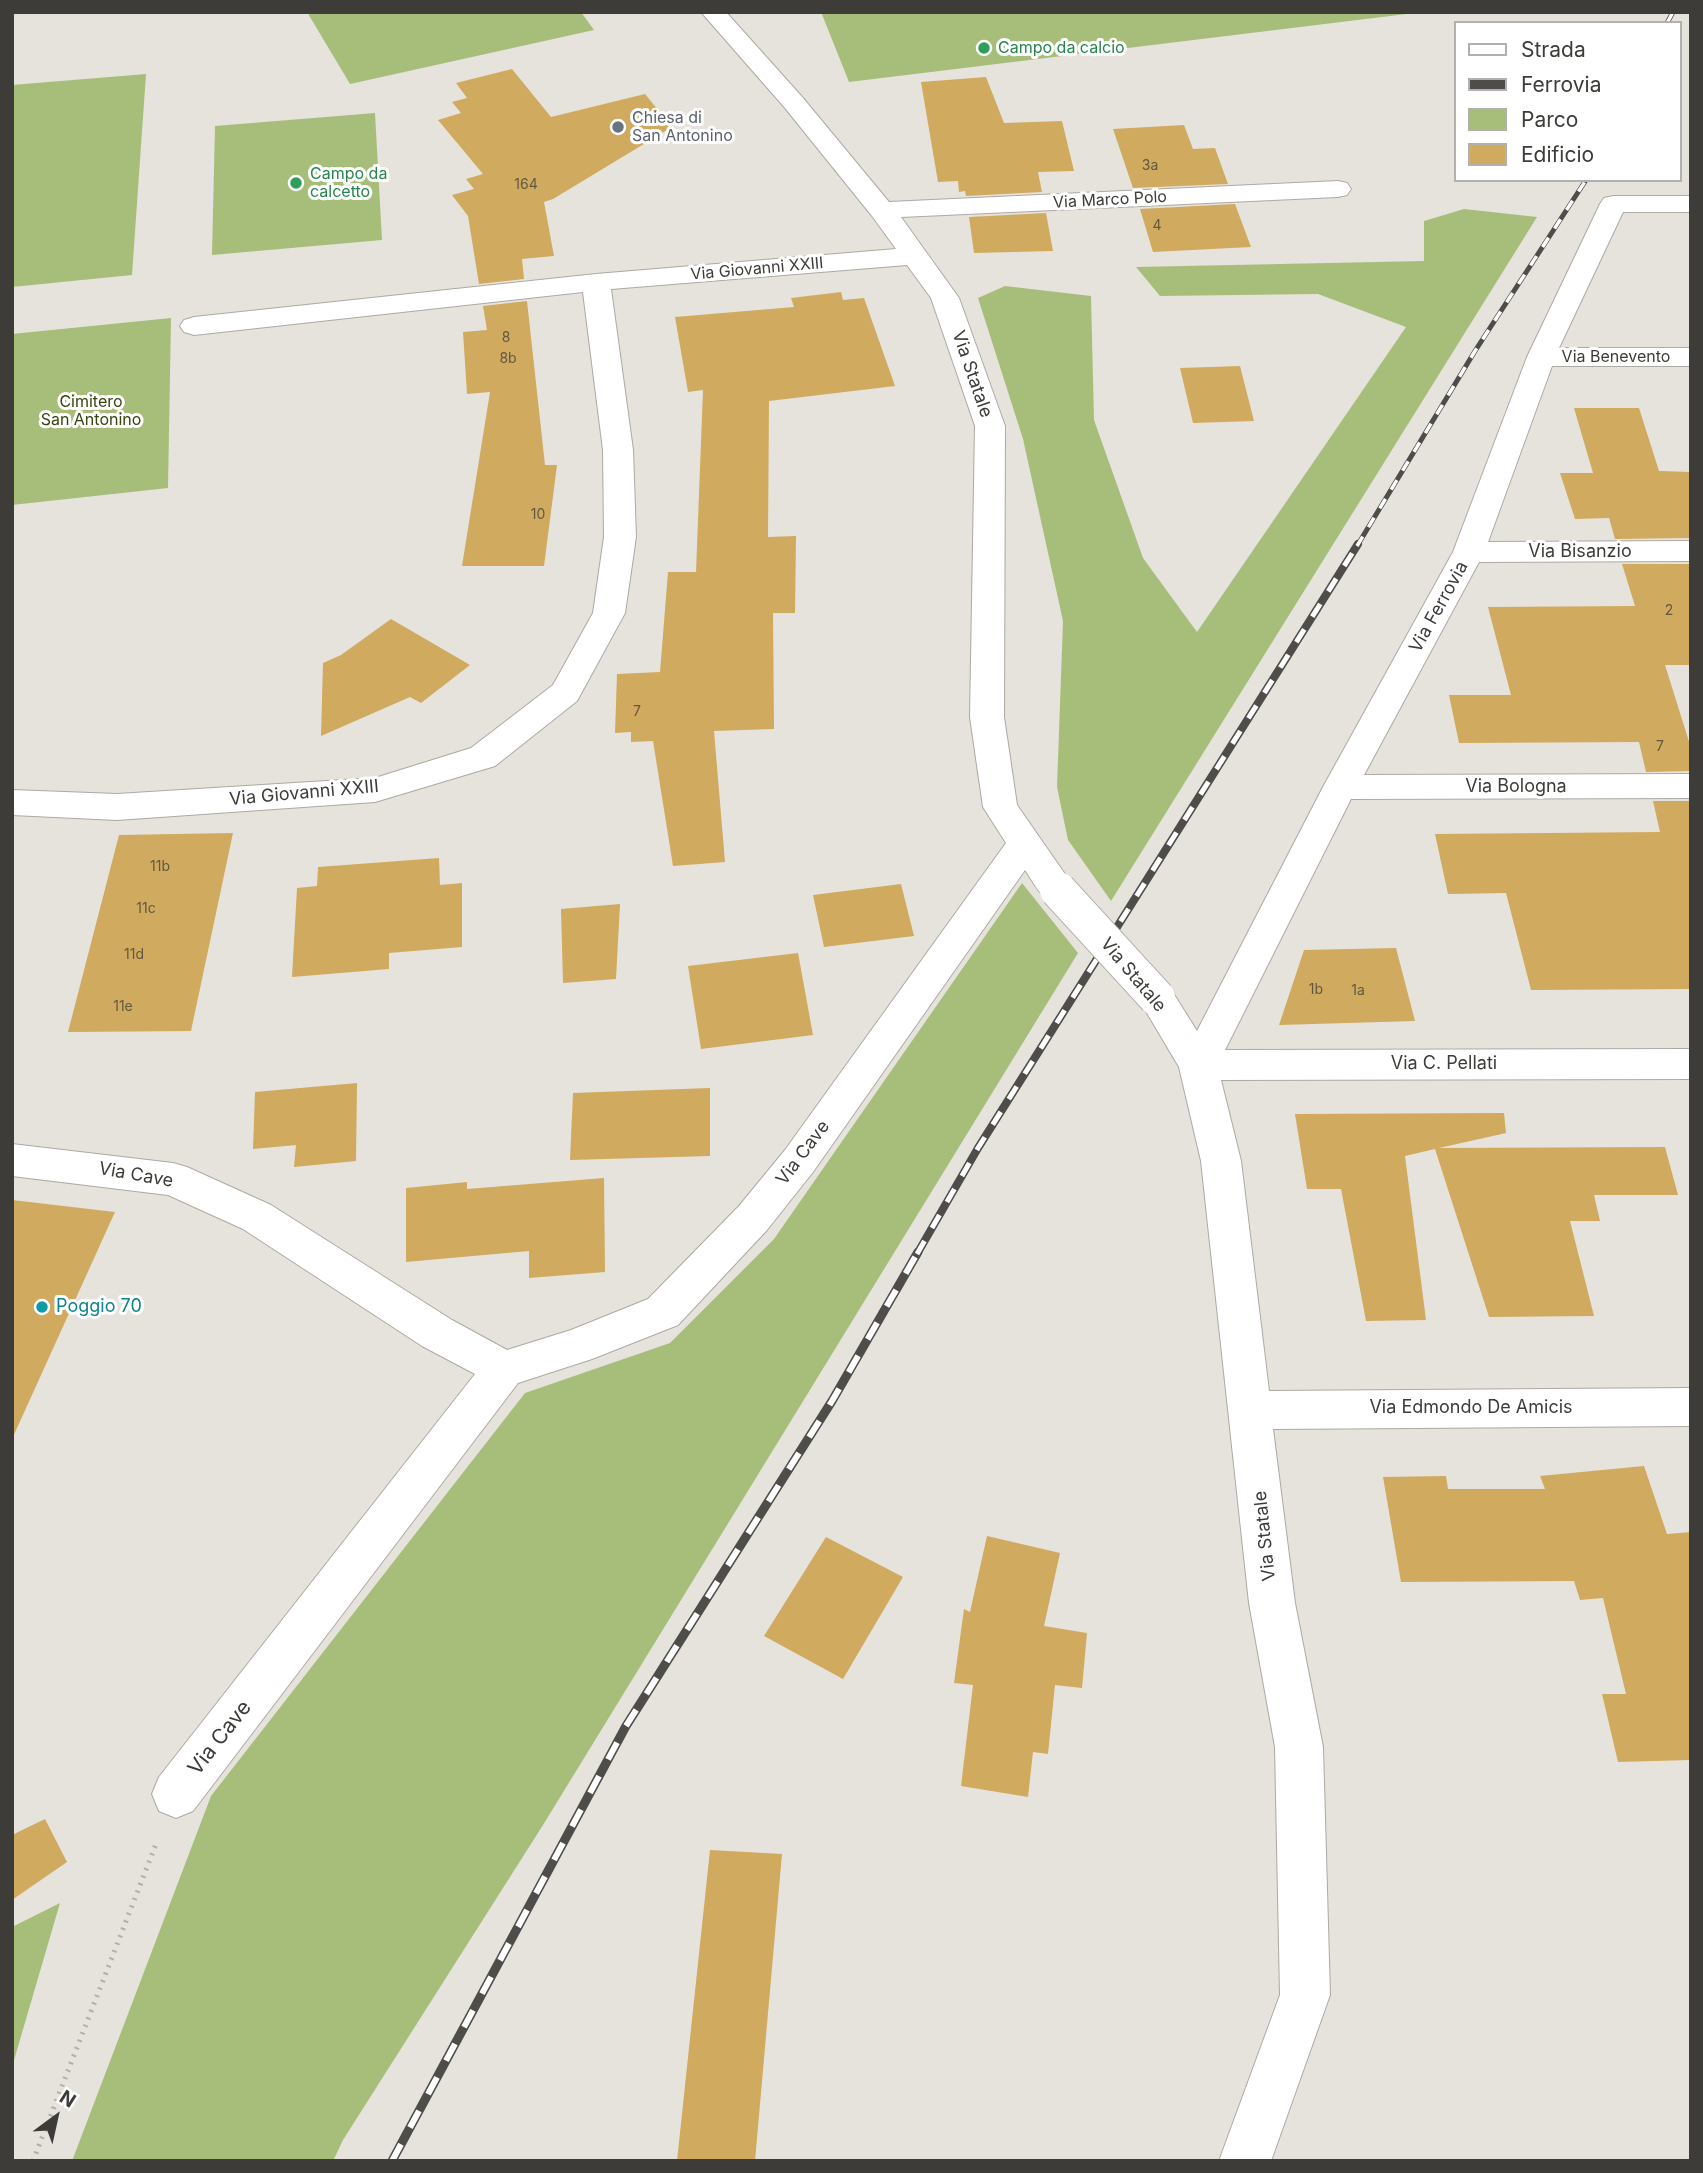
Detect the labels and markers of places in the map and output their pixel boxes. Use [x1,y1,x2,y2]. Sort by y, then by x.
place label: Campo da calcio [998,38,1125,58]
marker: Campo da calcio [976,40,992,56]
place label: Chiesa di San Antonino [632,108,733,146]
marker: Chiesa di San Antonino [610,119,626,135]
place label: Campo da calcetto [310,164,387,202]
marker: Campo da calcetto [288,175,304,191]
place label: Poggio 70 [56,1296,142,1318]
marker: Poggio 70 [34,1299,50,1315]

